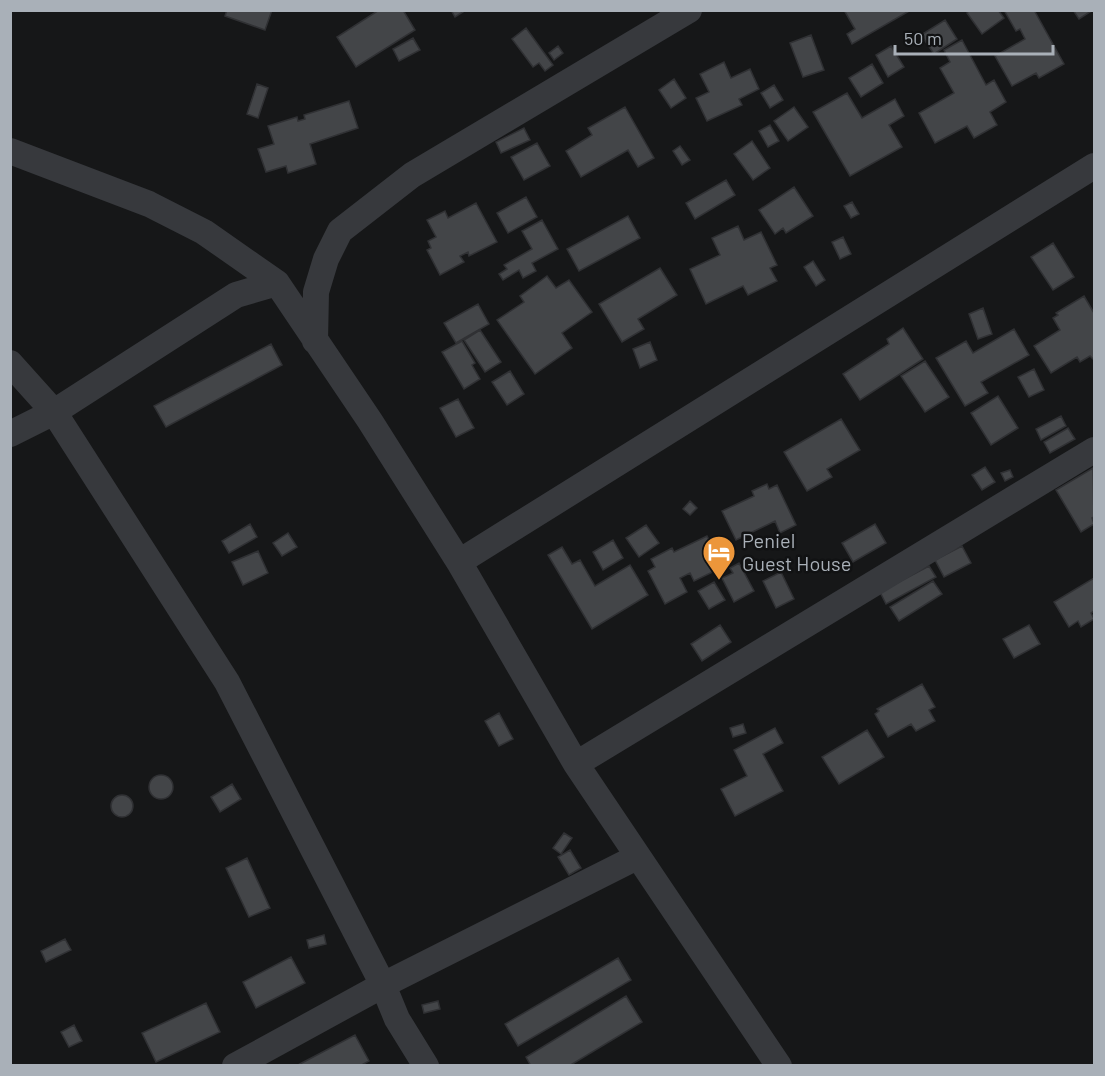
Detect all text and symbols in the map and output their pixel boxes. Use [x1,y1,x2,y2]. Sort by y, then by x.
scale bar [895,18,1052,56]
text: 50 m [904,27,942,49]
place label: Peniel Guest House [742,528,851,575]
hotel icon: Peniel Guest House [701,534,737,581]

